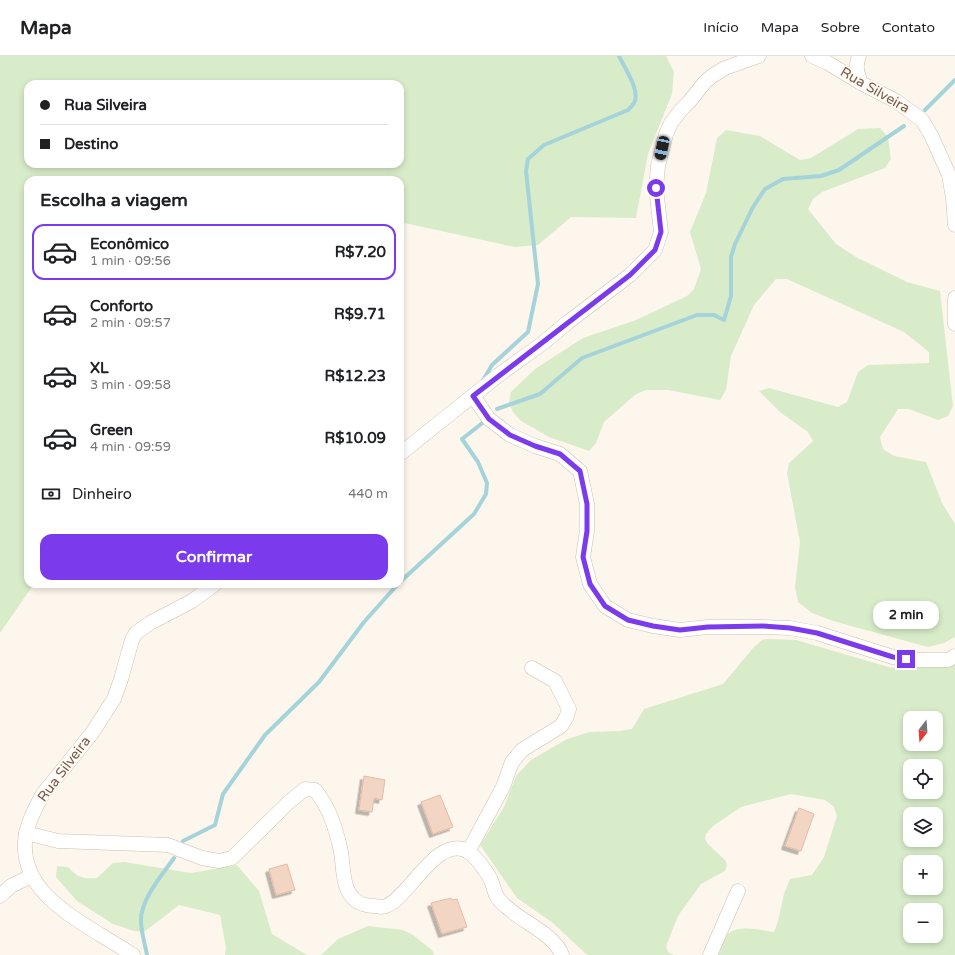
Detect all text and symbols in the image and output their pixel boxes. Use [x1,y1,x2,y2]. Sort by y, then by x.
text: Mapa [20,17,72,39]
text: Início [703,19,739,36]
text: Mapa [761,19,799,36]
text: Sobre [821,19,860,36]
text: Contato [882,19,935,36]
street label: Rua Silveira [837,63,913,117]
text: Rua Silveira [64,96,147,114]
text: Destino [64,135,118,153]
car [654,135,670,161]
route start [647,179,665,197]
text: Escolha a viagem [40,189,188,211]
icon: car [42,234,78,270]
text: Econômico [90,235,169,253]
text: R$7.20 [335,243,386,261]
text: 1 min · 09:56 [90,253,171,269]
icon: car [42,296,78,332]
text: Conforto [90,297,153,315]
text: R$9.71 [334,305,386,323]
text: 2 min · 09:57 [90,315,171,331]
icon: car [42,358,78,394]
text: XL [90,359,109,377]
text: R$12.23 [324,367,386,385]
text: 3 min · 09:58 [90,377,171,393]
icon: car [42,420,78,456]
text: Green [90,421,133,439]
text: R$10.09 [324,429,386,447]
text: 4 min · 09:59 [90,439,171,455]
icon: cash [40,483,62,505]
text: Dinheiro [72,485,132,503]
text: 440 m [348,486,388,502]
button: Confirmar [40,534,388,580]
callout: 2 min [873,601,939,629]
text: 2 min [889,607,923,623]
route end [897,650,915,668]
north arrow [903,711,943,751]
map controls [903,711,943,943]
street label: Rua Silveira [34,733,94,805]
button: locate [903,759,943,799]
button: layers [903,807,943,847]
button: + [903,855,943,895]
button: − [903,903,943,943]

